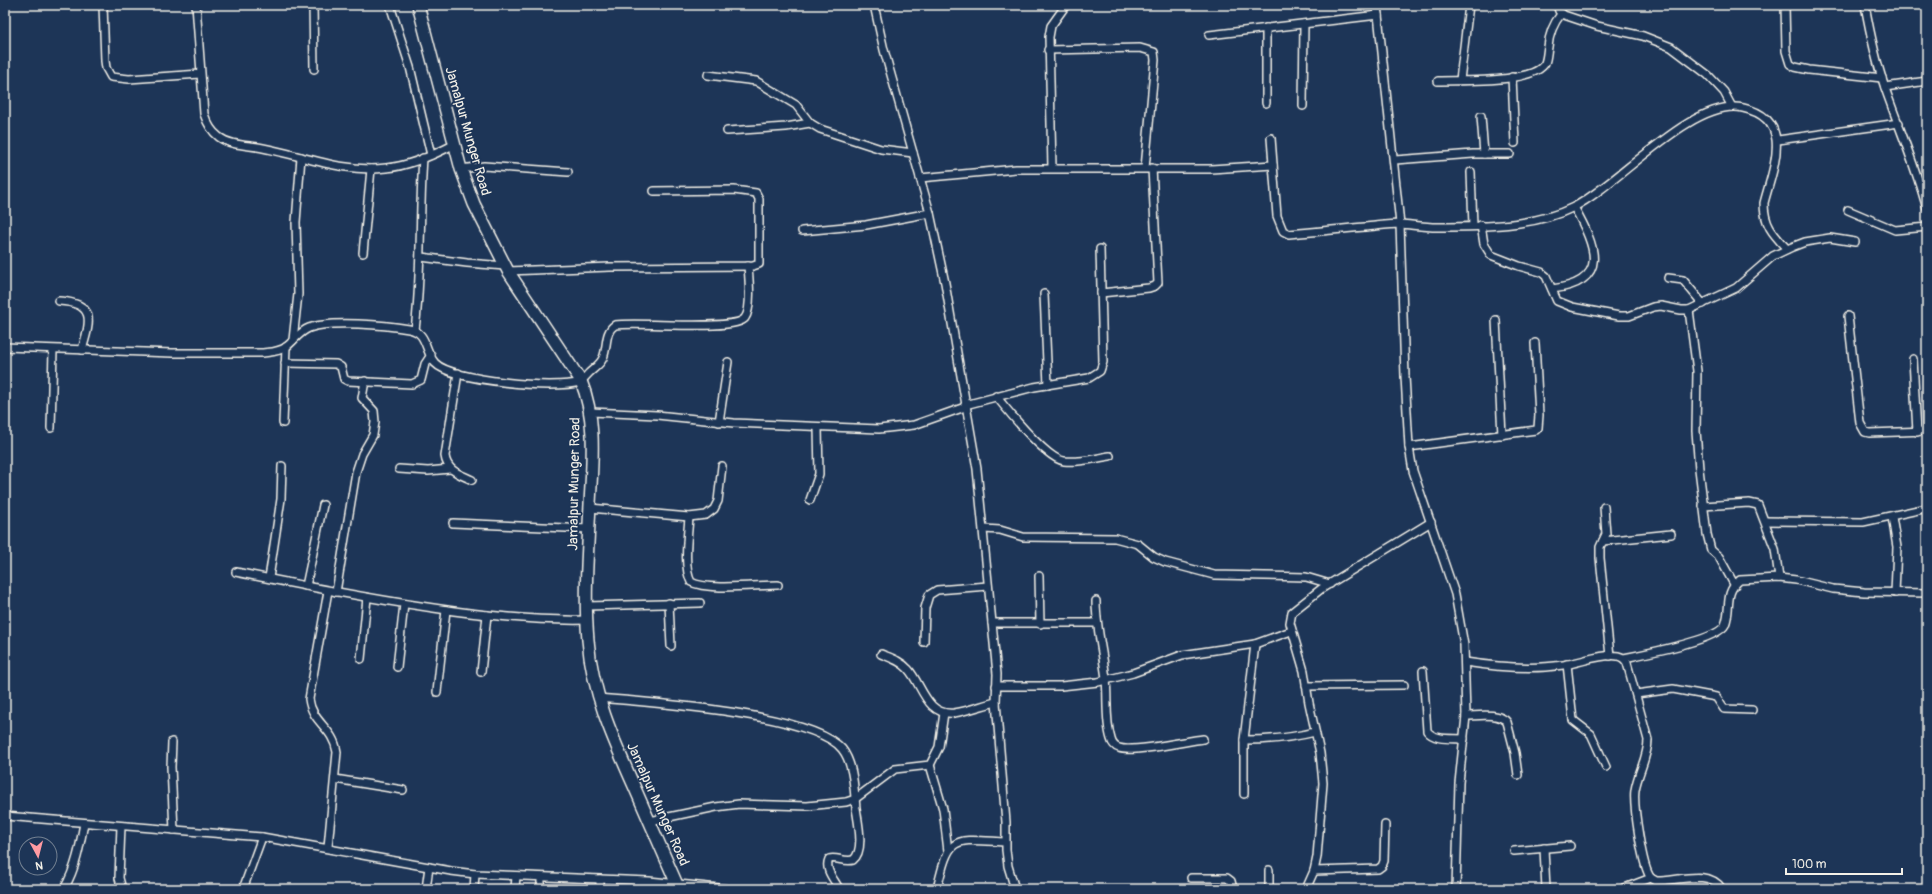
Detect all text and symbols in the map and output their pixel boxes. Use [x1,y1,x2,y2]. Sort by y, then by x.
street label: Jamalpur Munger Road [441,65,495,197]
street label: Jamalpur Munger Road [564,417,584,551]
street label: Jamalpur Munger Road [623,740,693,868]
north arrow [18,836,58,876]
scale bar [1786,850,1902,876]
text: 100 m [1792,857,1827,872]
text: N [34,859,44,872]

